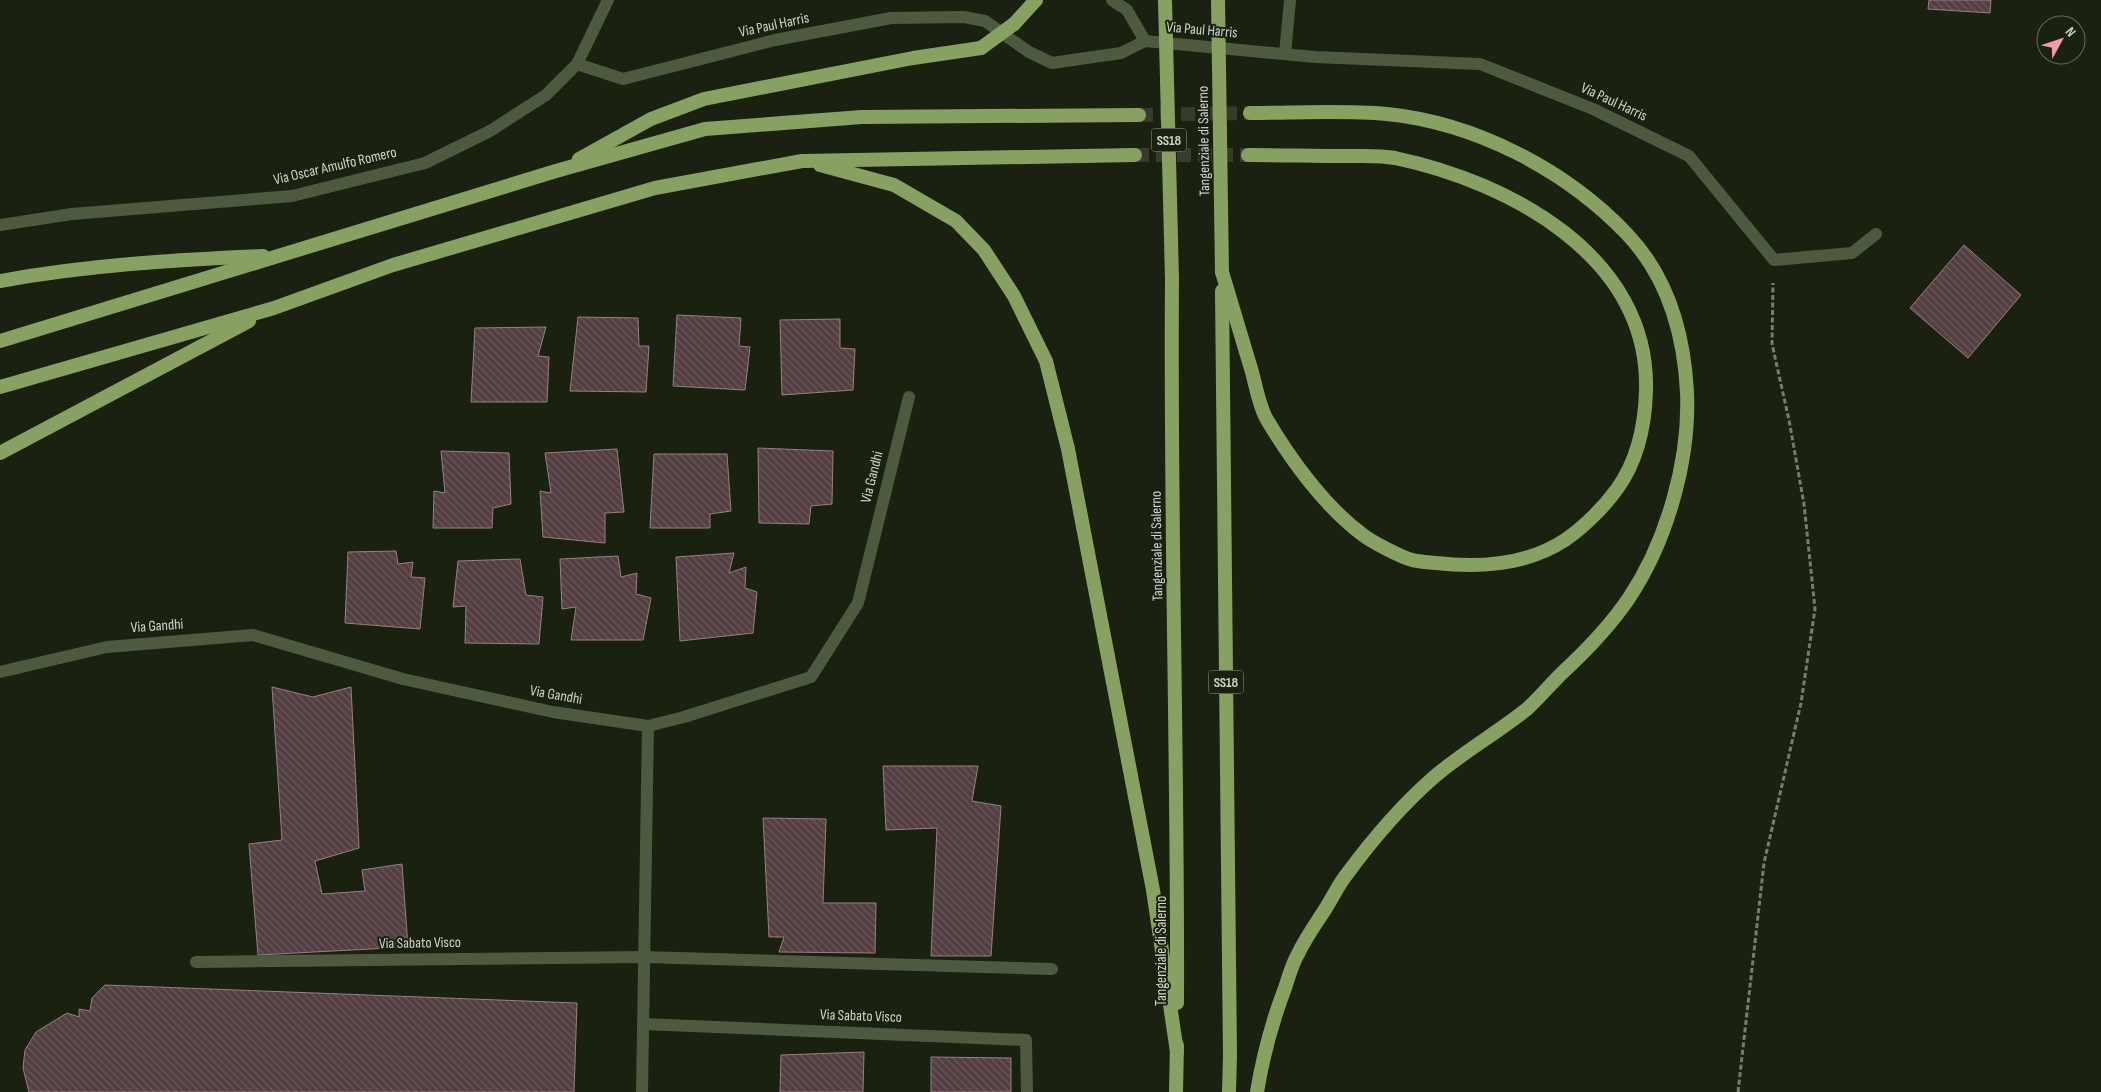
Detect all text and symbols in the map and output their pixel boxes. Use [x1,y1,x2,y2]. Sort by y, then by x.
street label: Via Paul Harris [737,8,811,42]
north arrow [2036,15,2086,65]
street label: Via Paul Harris [1166,17,1238,43]
text: N [2062,24,2079,40]
street label: Via Paul Harris [1578,78,1650,126]
street label: Tangenziale di Salerno [1194,86,1214,196]
road number: SS18 [1152,128,1186,152]
street label: Via Oscar Amulfo Romero [272,143,398,189]
street label: Via Gandhi [856,449,888,505]
street label: Tangenziale di Salerno [1147,491,1167,601]
street label: Via Gandhi [130,615,184,637]
road number: SS18 [1208,670,1244,694]
street label: Via Gandhi [528,681,584,709]
street label: Tangenziale di Salerno [1152,896,1171,1006]
street label: Via Sabato Visco [379,933,461,953]
street label: Via Sabato Visco [820,1005,902,1027]

